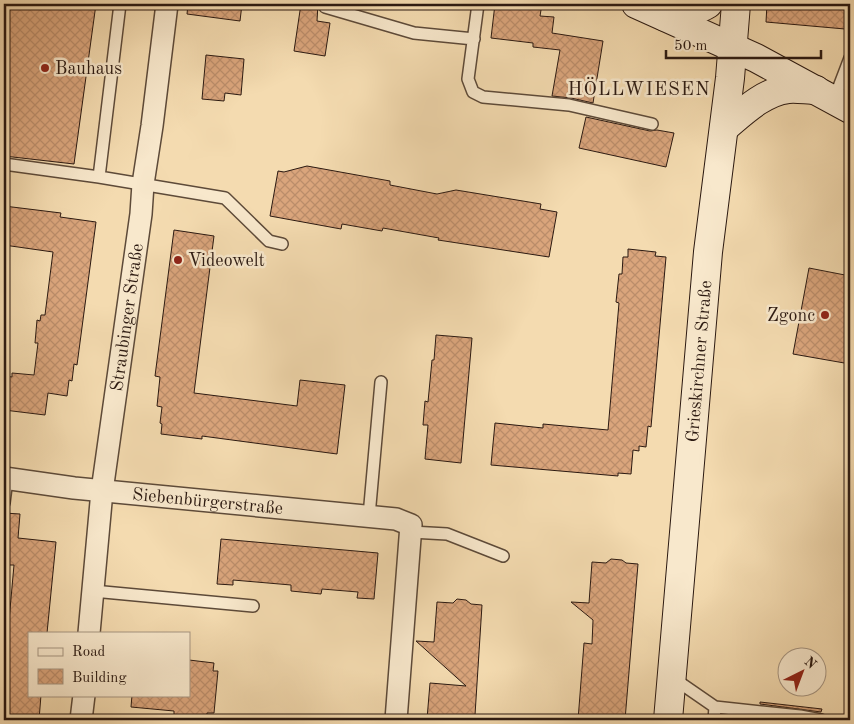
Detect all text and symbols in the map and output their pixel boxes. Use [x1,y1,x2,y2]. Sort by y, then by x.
scale bar [666,28,822,60]
text: 50 m [674,39,708,54]
place label: Bauhaus [55,60,122,78]
marker: Bauhaus [39,62,51,74]
district label: HÖLLWIESEN [567,77,711,100]
street label: Straubinger Straße [108,242,147,393]
place label: Videowelt [188,252,265,270]
marker: Videowelt [172,254,184,266]
street label: Grieskirchner Straße [684,280,716,443]
place label: Zgonc [767,307,815,325]
marker: Zgonc [819,309,831,321]
street label: Siebenbürgerstraße [131,486,284,518]
legend [28,632,190,696]
text: Road [72,645,106,660]
north arrow [776,646,826,696]
text: N [801,654,819,672]
text: Building [72,671,127,686]

